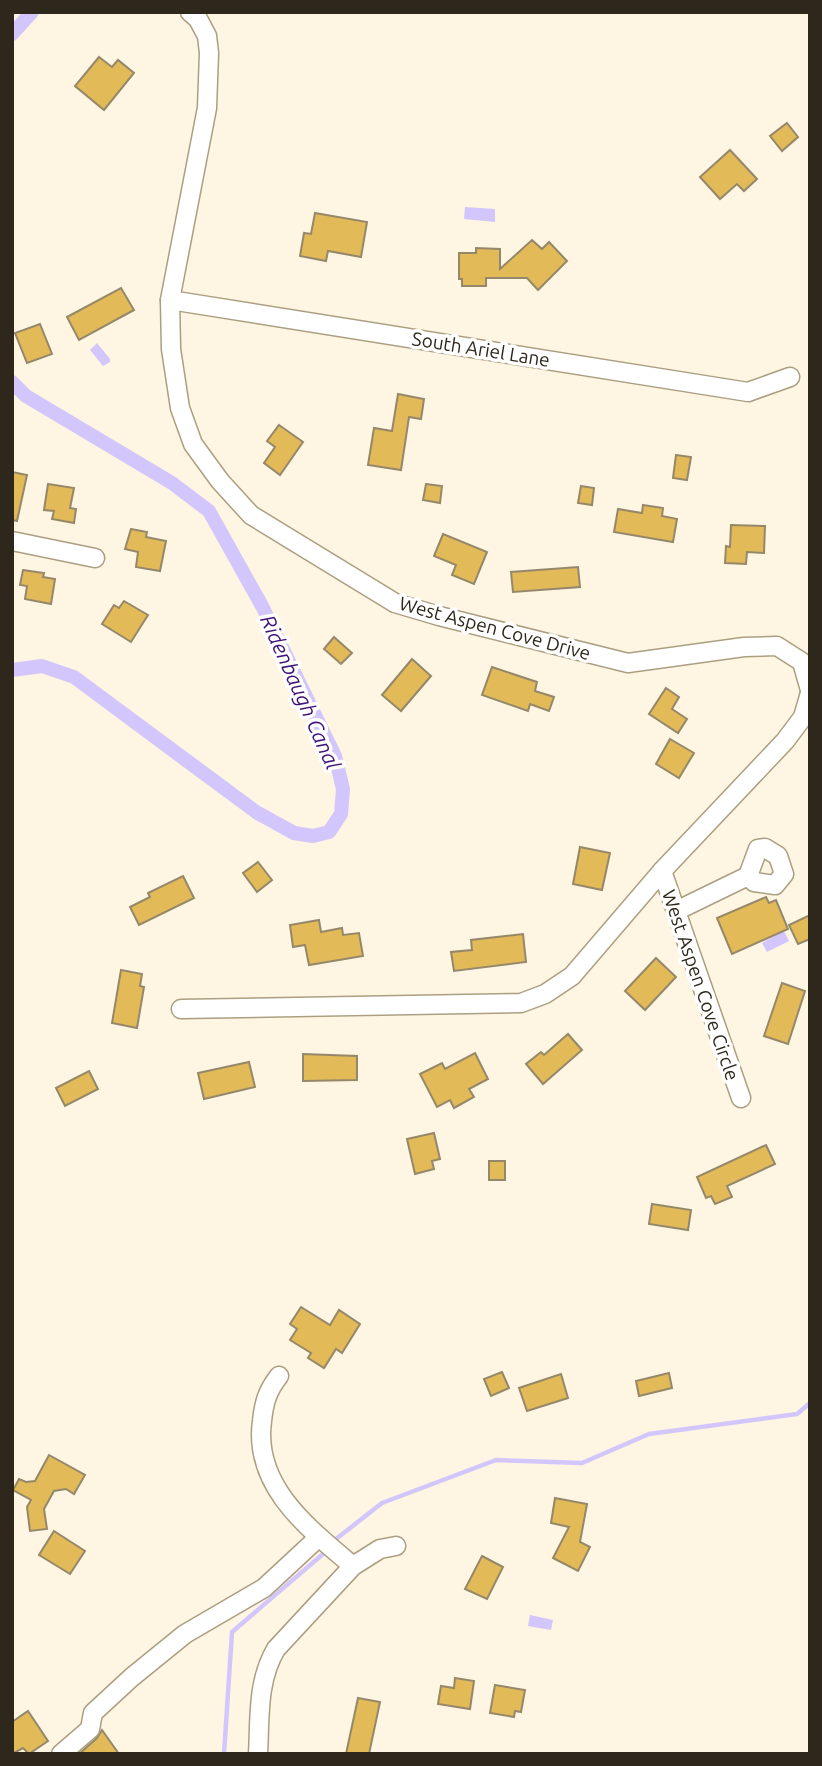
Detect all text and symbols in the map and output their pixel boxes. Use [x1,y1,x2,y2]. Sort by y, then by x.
street label: South Ariel Lane [410,327,552,371]
street label: West Aspen Cove Drive [397,592,593,664]
water label: Ridenbaugh Canal [256,611,346,773]
street label: West Aspen Cove Circle [658,887,744,1083]

